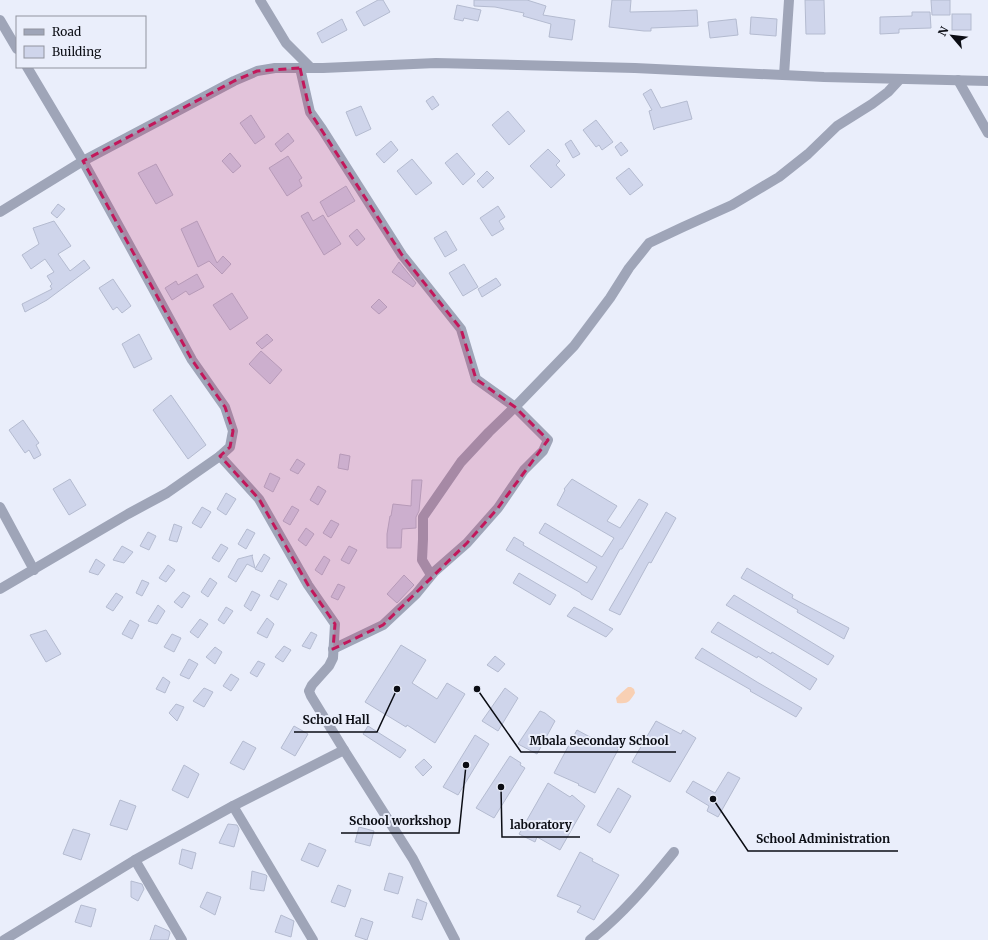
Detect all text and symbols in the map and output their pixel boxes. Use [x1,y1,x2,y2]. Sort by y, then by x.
legend [16,16,146,68]
north arrow [932,16,972,56]
text: Road [52,24,81,39]
text: N [935,24,952,38]
text: Building [52,44,102,59]
callout: School Hall [294,708,377,732]
text: School Hall [302,712,370,727]
callout: Mbala Seconday School [521,728,676,752]
text: Mbala Seconday School [529,733,669,748]
callout: School workshop [341,809,459,833]
text: School workshop [349,813,451,828]
callout: laboratory [502,813,580,837]
text: laboratory [510,817,573,832]
callout: School Administration [748,827,898,851]
text: School Administration [756,831,890,846]

